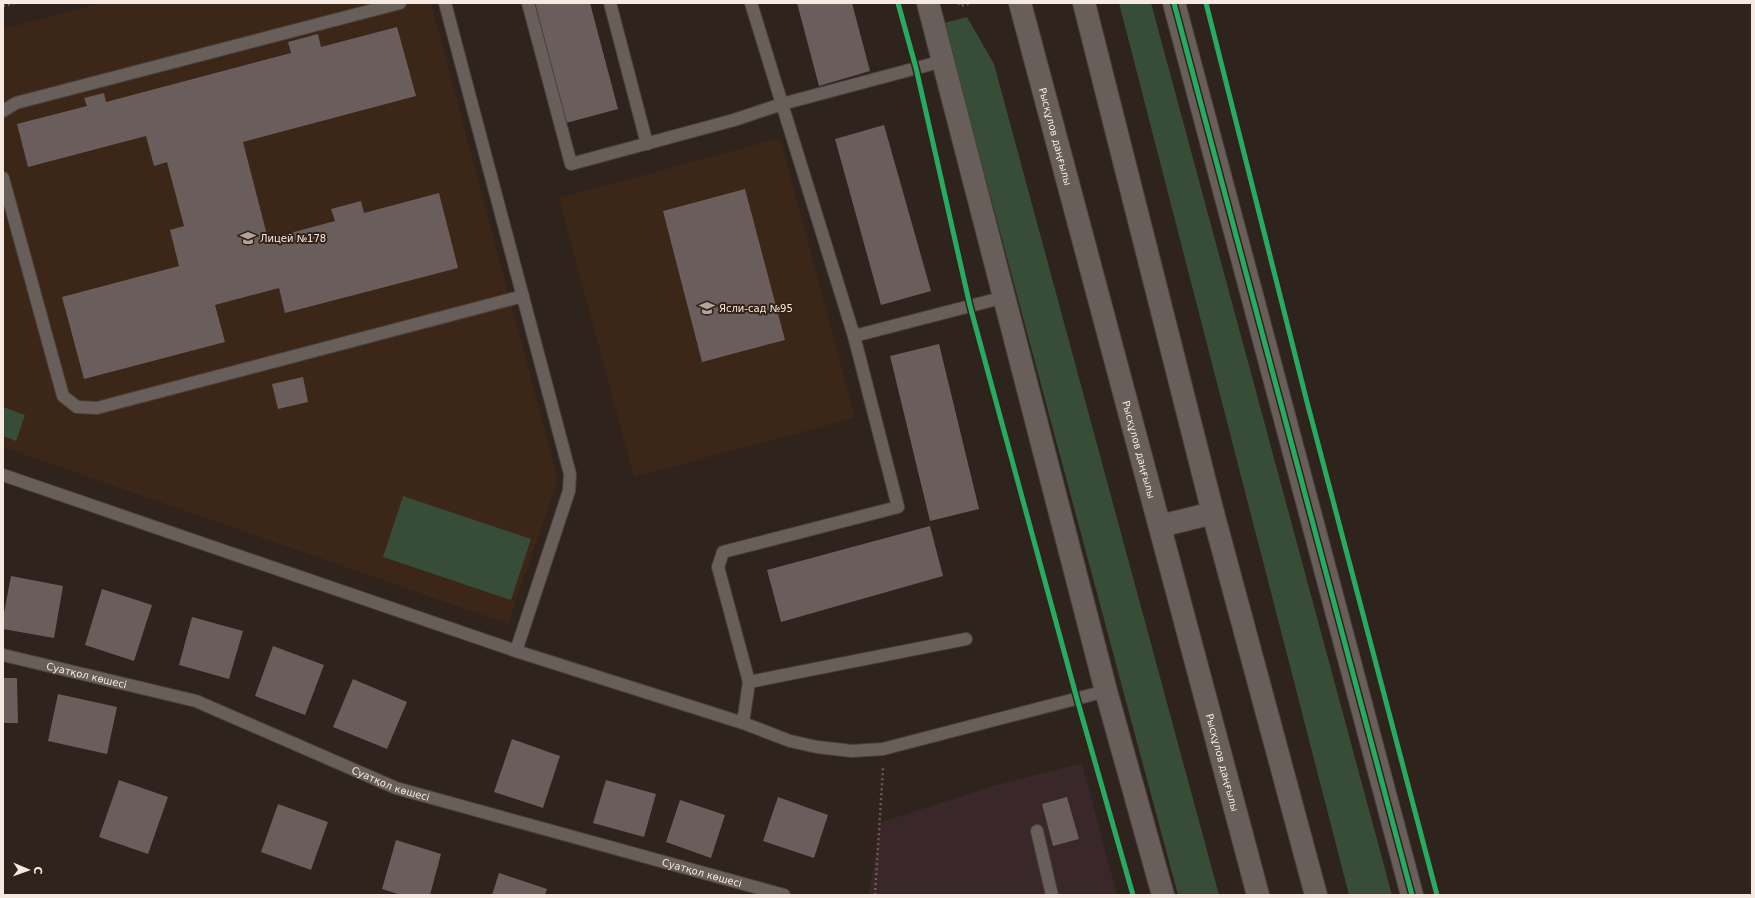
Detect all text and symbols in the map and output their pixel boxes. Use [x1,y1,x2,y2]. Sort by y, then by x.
street label: Рысқұлов даңғылы [1037,86,1073,187]
school or university icon: Лицей №178 [239,229,257,247]
place label: Лицей №178 [260,233,326,244]
school or university icon: Ясли-сад №95 [698,299,716,317]
place label: Ясли-сад №95 [719,303,793,314]
street label: Рысқұлов даңғылы [1120,399,1157,500]
street label: Суатқол көшесі [45,661,128,690]
street label: Рысқұлов даңғылы [1204,712,1240,813]
street label: Суатқол көшесі [350,764,431,803]
north arrow [8,850,48,890]
street label: Суатқол көшесі [661,857,743,889]
text: С [31,866,44,875]

